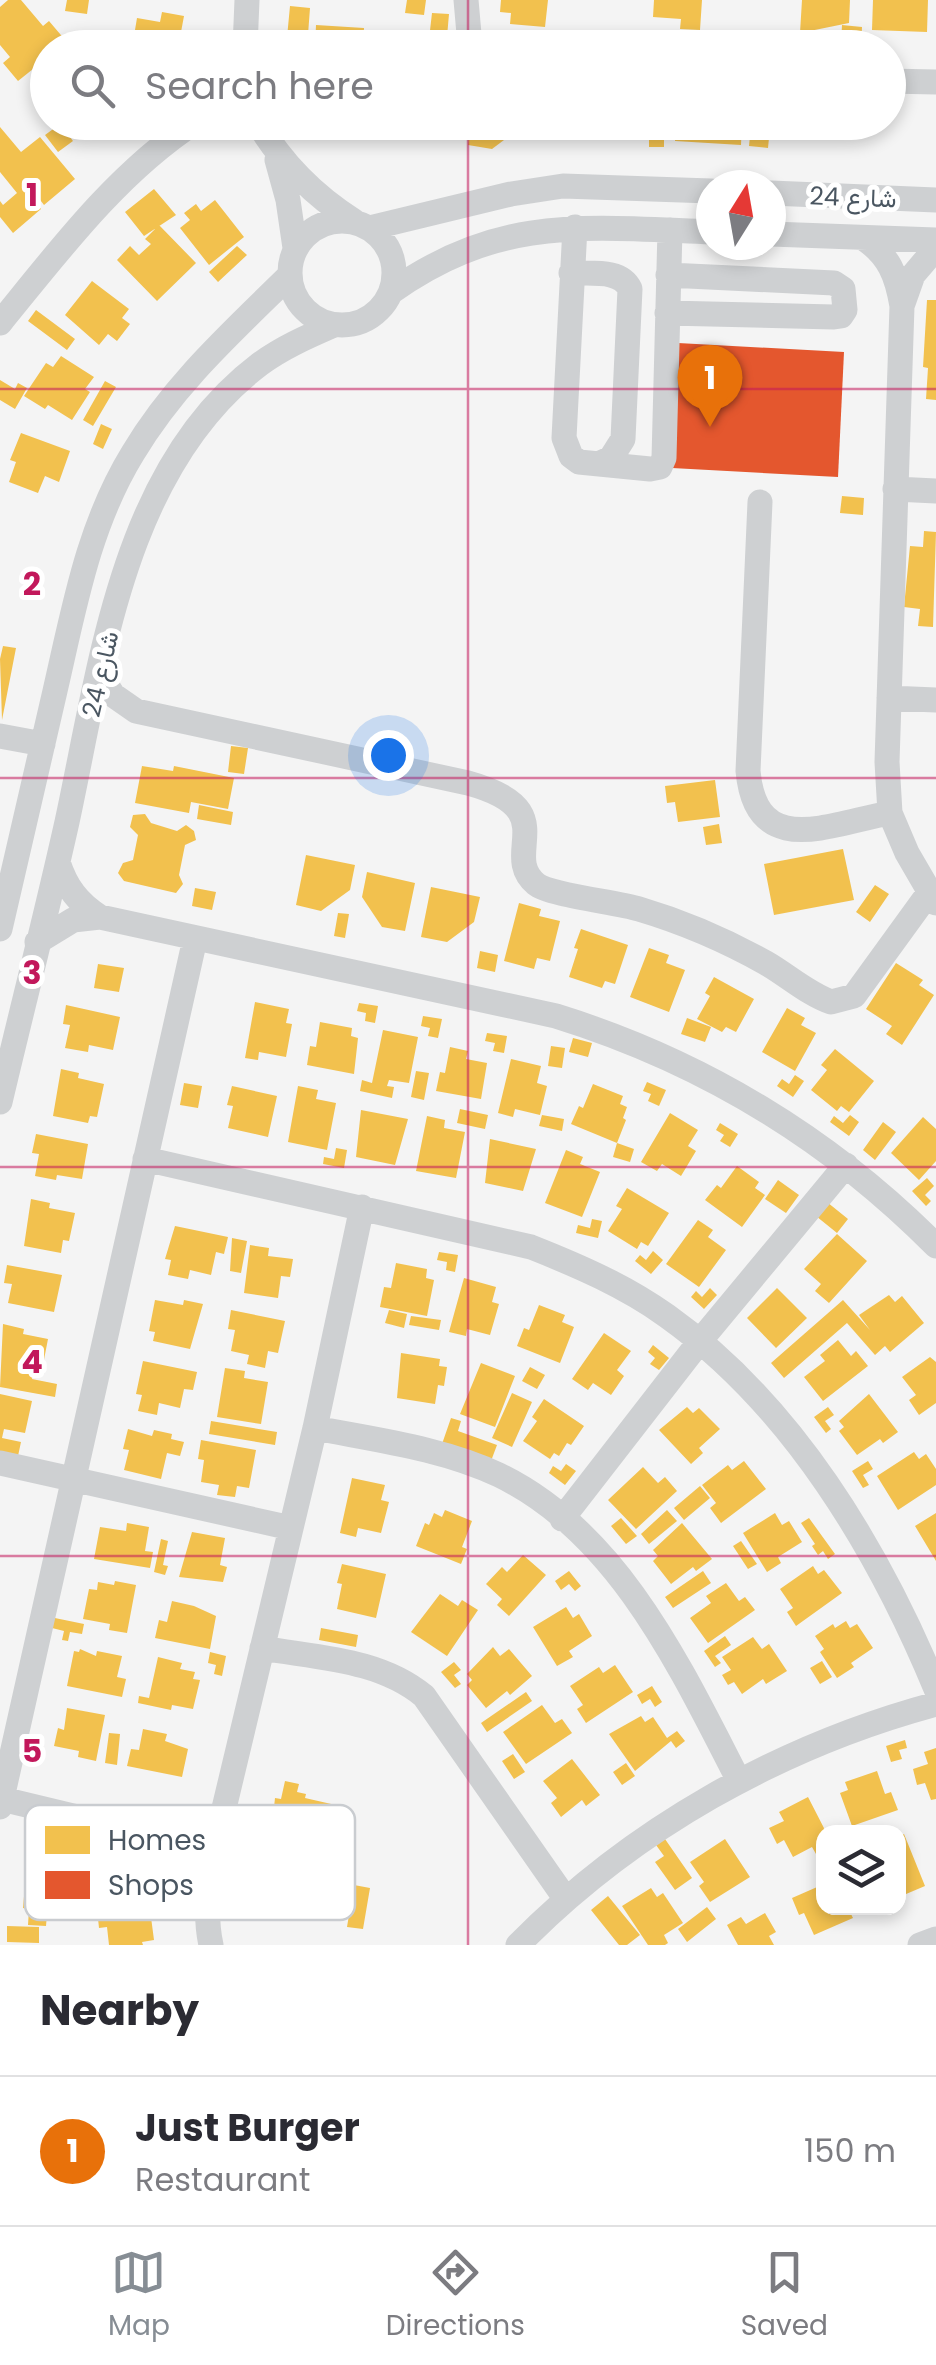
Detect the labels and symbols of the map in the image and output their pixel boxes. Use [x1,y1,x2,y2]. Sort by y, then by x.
north arrow [696,170,786,260]
text: 1 [26,172,38,217]
street label: شارع 24 [809,178,897,217]
pin: 1 [678,344,742,427]
text: 2 [23,561,41,606]
street label: شارع 24 [74,628,127,720]
your location [363,730,414,781]
text: 3 [22,950,42,995]
text: 4 [21,1339,43,1384]
text: 5 [22,1728,42,1773]
legend [25,1805,355,1920]
text: Homes [108,1821,206,1860]
text: Shops [108,1866,194,1905]

